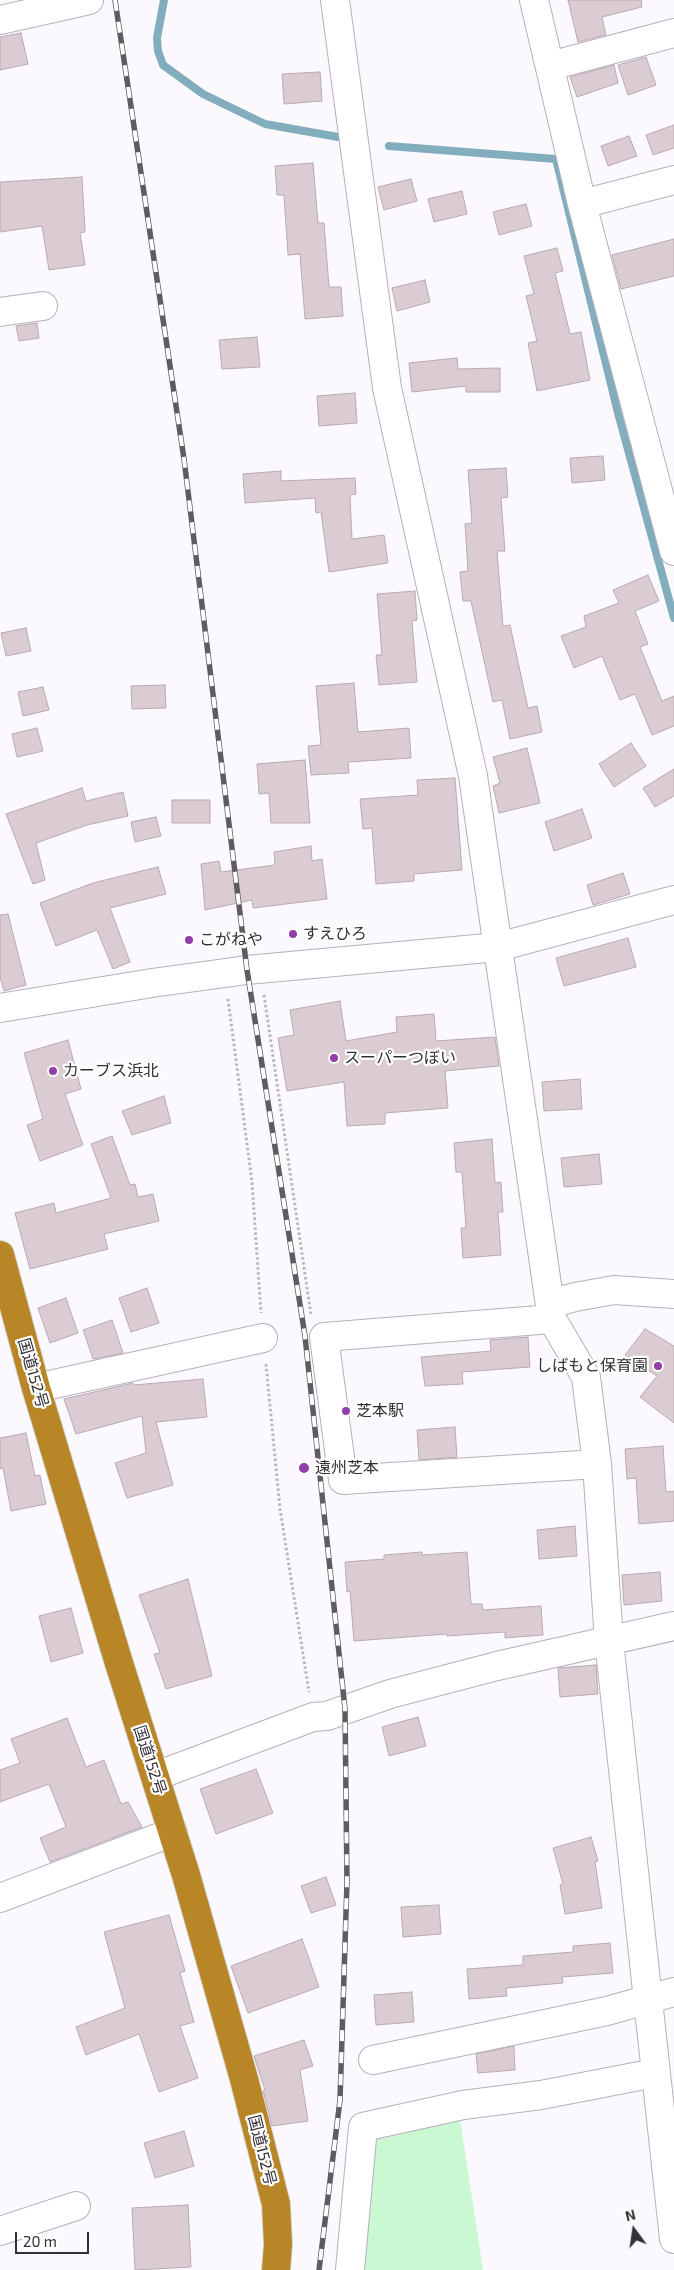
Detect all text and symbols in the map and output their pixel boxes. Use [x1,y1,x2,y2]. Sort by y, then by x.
place label: すえひろ [303,924,367,944]
marker: すえひろ [287,928,299,940]
place label: こがねや [199,930,263,950]
marker: こがねや [183,934,195,946]
place label: スーパーつぼい [344,1048,456,1068]
marker: スーパーつぼい [328,1052,340,1064]
place label: カーブス浜北 [63,1061,159,1081]
marker: カーブス浜北 [47,1065,59,1077]
street label: 国道152号 [14,1336,52,1410]
place label: しばもと保育園 [536,1356,648,1376]
marker: しばもと保育園 [652,1360,664,1372]
place label: 芝本駅 [356,1401,404,1421]
marker: 芝本駅 [340,1405,352,1417]
place label: 遠州芝本 [315,1458,379,1478]
marker: 遠州芝本 [297,1461,311,1475]
street label: 国道152号 [130,1723,170,1797]
street label: 国道152号 [244,2113,280,2187]
north arrow [609,2205,659,2255]
text: N [623,2205,637,2224]
scale bar [18,2222,91,2254]
text: 20 m [23,2232,57,2250]

